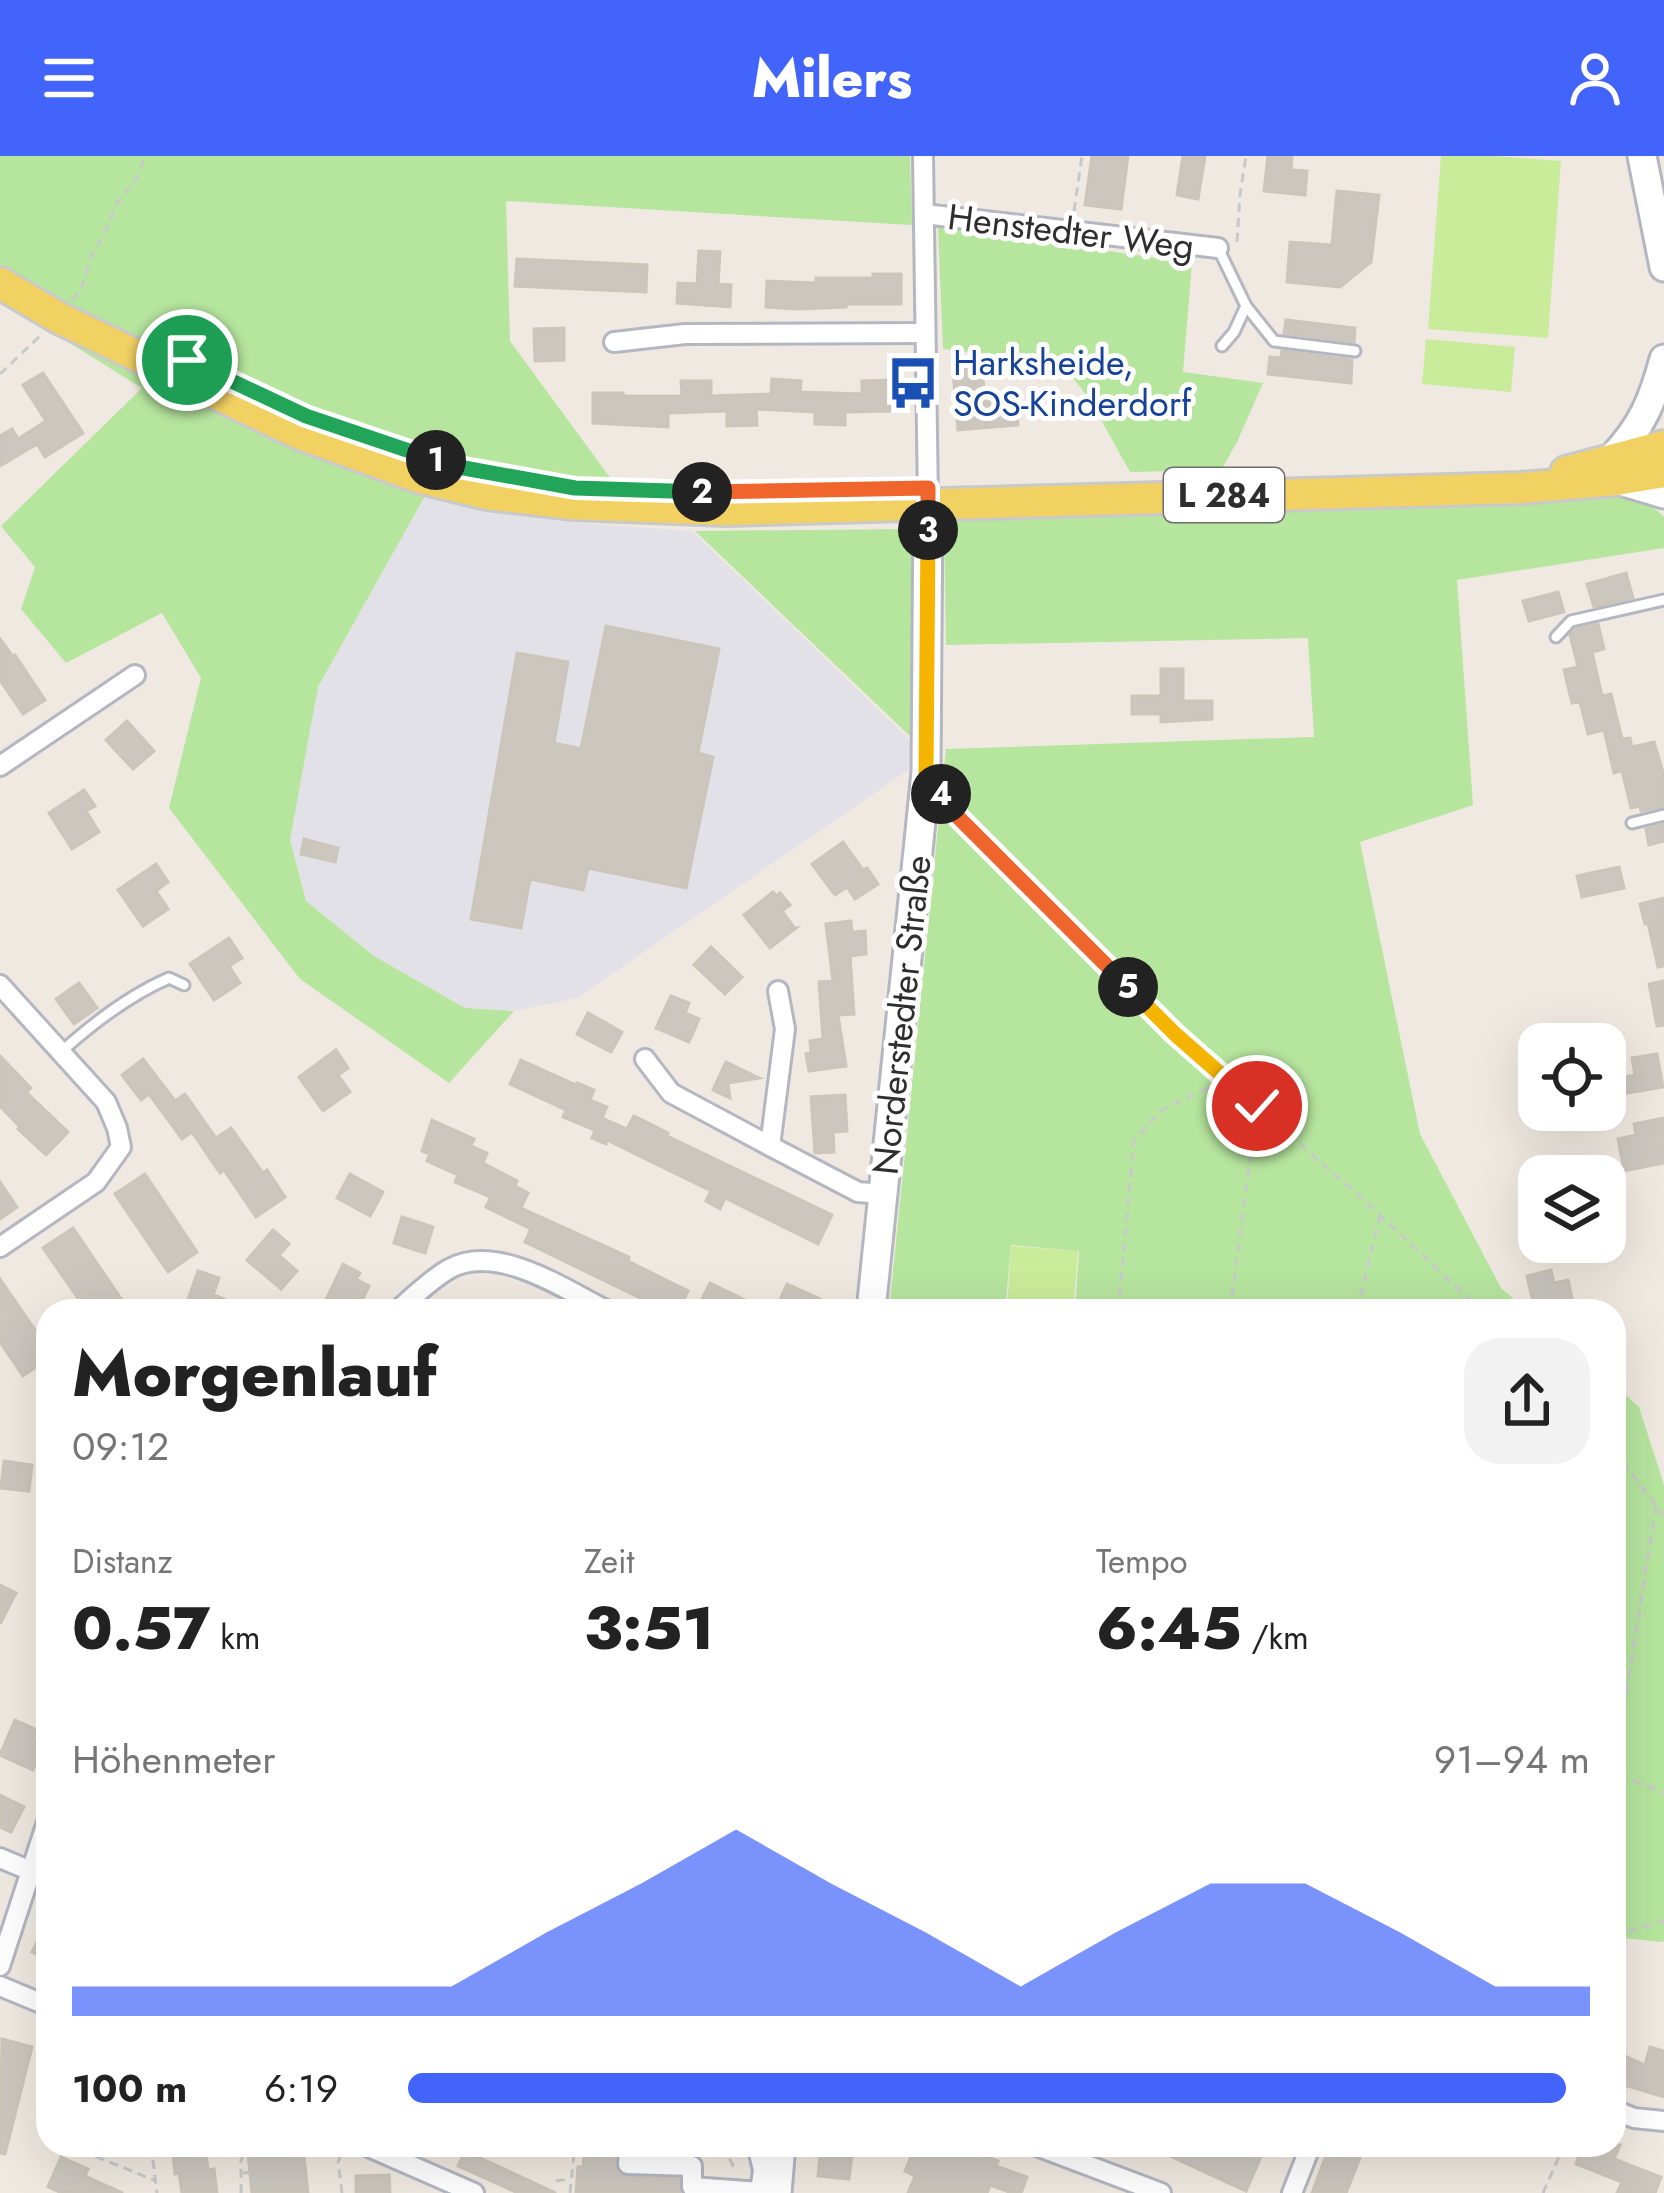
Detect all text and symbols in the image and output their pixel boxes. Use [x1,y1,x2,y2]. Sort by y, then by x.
text: Milers [752,39,912,117]
icon: menu [36,45,102,111]
icon: person [1562,45,1628,111]
street label: Henstedter Weg [945,190,1197,272]
pin [136,309,238,411]
icon: arrive [154,327,220,393]
place label: Harksheide, SOS-Kinderdorf [953,336,1193,429]
bus stop icon: Harksheide, SOS-Kinderdorf [884,354,942,412]
pin: 1 [406,430,466,490]
text: 1 [428,436,444,483]
pin: 2 [672,462,732,522]
text: 2 [691,468,713,515]
road number: L 284 [1164,468,1284,522]
pin: 3 [898,500,958,560]
text: 3 [918,506,938,553]
pin: 4 [911,764,971,824]
text: 4 [929,770,953,817]
street label: Norderstedter Straße [858,853,944,1177]
pin: 5 [1098,957,1158,1017]
text: 5 [1117,963,1139,1010]
map controls [1518,1023,1626,1263]
button: locate [1518,1023,1626,1131]
pin [1206,1055,1308,1157]
icon: check [1224,1073,1290,1139]
button: layers [1518,1155,1626,1263]
text: Morgenlauf [72,1325,437,1421]
button: share [1464,1338,1590,1464]
text: 09:12 [72,1418,169,1475]
text: Distanz [72,1538,173,1585]
text: Zeit [584,1538,635,1585]
text: Tempo [1096,1538,1188,1585]
text: 0.57 [72,1585,210,1672]
text: 3:51 [584,1585,714,1672]
text: 6:45 [1096,1585,1242,1672]
text: km [210,1614,260,1661]
text: /km [1242,1614,1309,1661]
text: Höhenmeter [72,1731,276,1788]
text: 91–94 m [1434,1731,1590,1788]
text: 100 m [72,2060,187,2117]
text: 6:19 [264,2060,338,2117]

